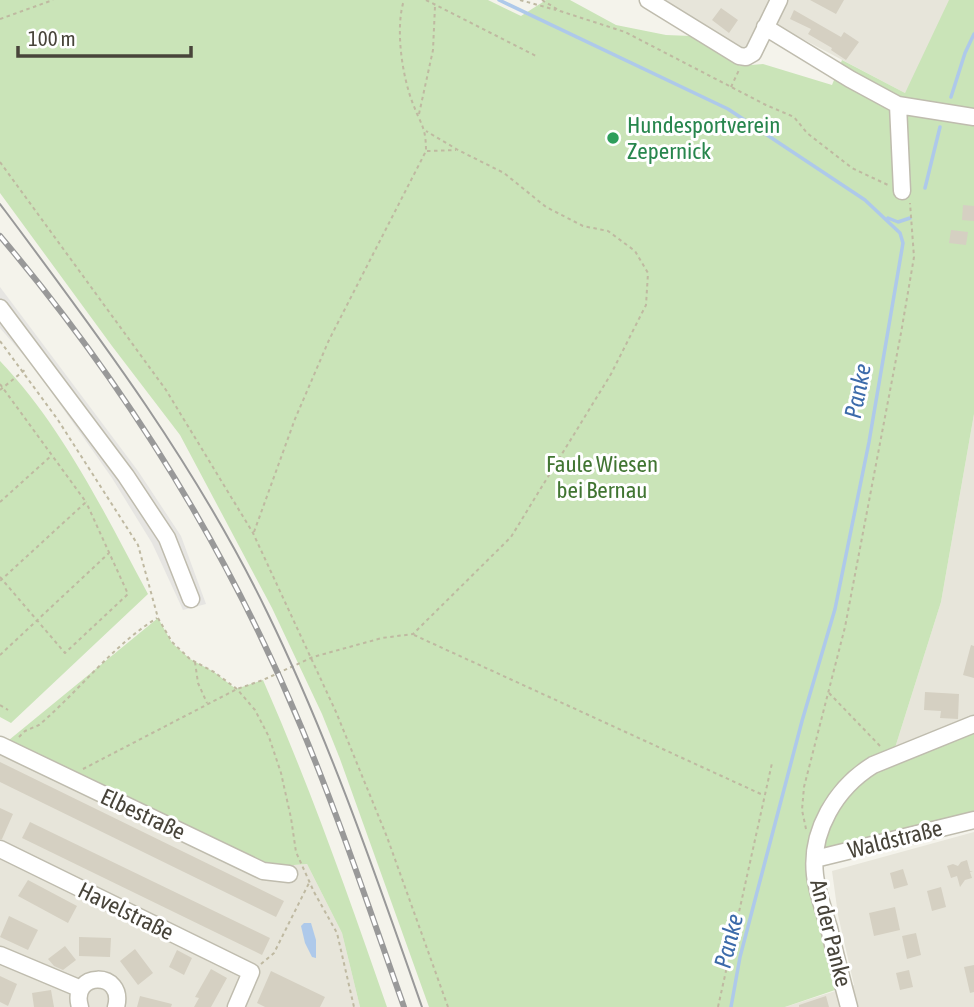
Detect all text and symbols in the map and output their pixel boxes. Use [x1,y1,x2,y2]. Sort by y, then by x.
scale bar [18,14,191,58]
text: 100 m [28,26,76,50]
place label: Hundesportverein Zepernick [627,112,780,164]
marker: Hundesportverein Zepernick [605,130,621,146]
water label: Panke [839,361,876,421]
park label: Faule Wiesen bei Bernau [546,451,658,503]
street label: Elbestraße [97,783,189,845]
street label: Waldstraße [845,815,945,863]
street label: Havelstraße [74,877,178,945]
street label: An der Panke [805,877,857,989]
water label: Panke [709,911,748,971]

